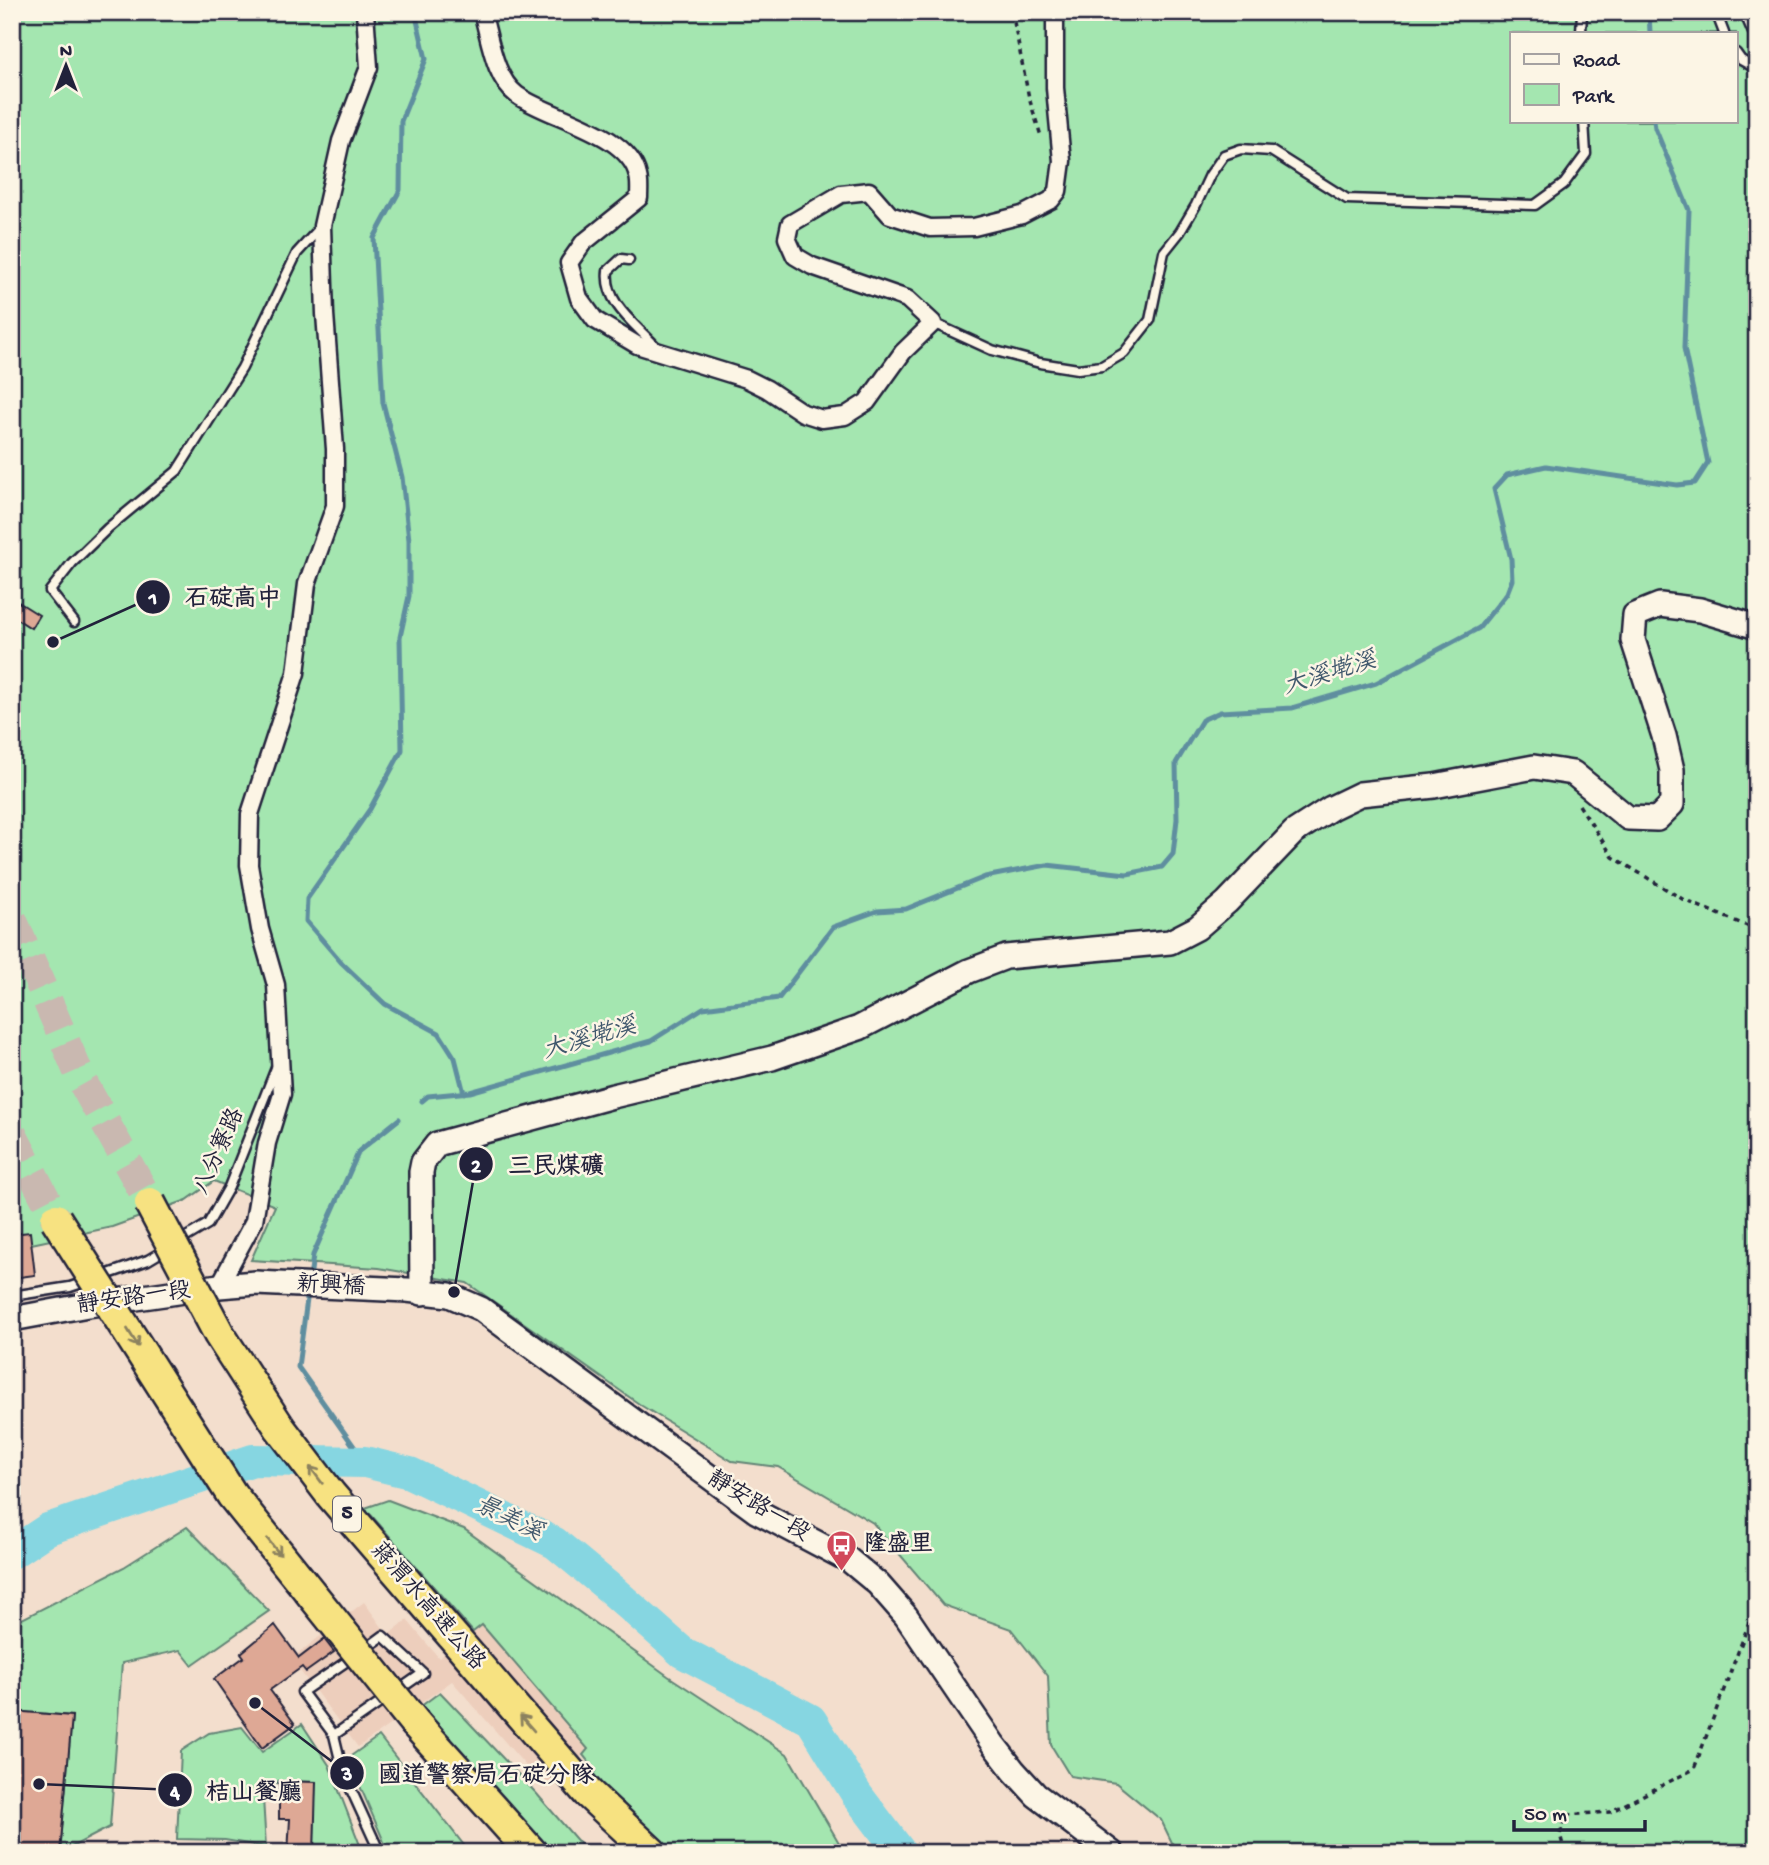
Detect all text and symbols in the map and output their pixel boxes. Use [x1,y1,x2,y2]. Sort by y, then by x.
north arrow [32,32,102,102]
legend [1510,32,1738,122]
text: N [60,41,72,64]
text: Road [1573,50,1621,75]
text: Park [1572,86,1616,111]
callout: 石碇高中 [136,575,295,620]
text: 石碇高中 [185,585,281,615]
text: 1 [148,588,157,613]
water label: 大溪墘溪 [1280,646,1382,703]
water label: 大溪墘溪 [540,1011,642,1067]
street label: 八分寮路 [188,1104,251,1200]
callout: 三民煤礦 [459,1142,618,1187]
text: 三民煤礦 [508,1153,604,1183]
text: 2 [471,1156,482,1181]
street label: 新興橋 [296,1271,366,1302]
street label: 靜安路一段 [75,1277,193,1320]
one-way arrow [126,1328,140,1348]
street label: 靜安路一段 [702,1465,815,1548]
one-way arrow [309,1466,323,1485]
water label: 景美溪 [469,1490,549,1550]
road number: 5 [333,1496,361,1532]
bus stop icon: 隆盛里 [824,1528,858,1572]
place label: 隆盛里 [864,1530,933,1559]
street label: 蔣渭水高速公路 [364,1536,492,1677]
one-way arrow [266,1537,281,1555]
one-way arrow [519,1714,535,1732]
callout: 國道警察局石碇分隊 [329,1751,608,1796]
text: 國道警察局石碇分隊 [378,1762,595,1792]
text: 3 [341,1764,353,1789]
callout: 桔山餐廳 [157,1768,316,1813]
text: 桔山餐廳 [206,1778,302,1809]
text: 4 [169,1782,181,1807]
scale bar [1514,1788,1645,1832]
text: 50 m [1524,1804,1567,1829]

